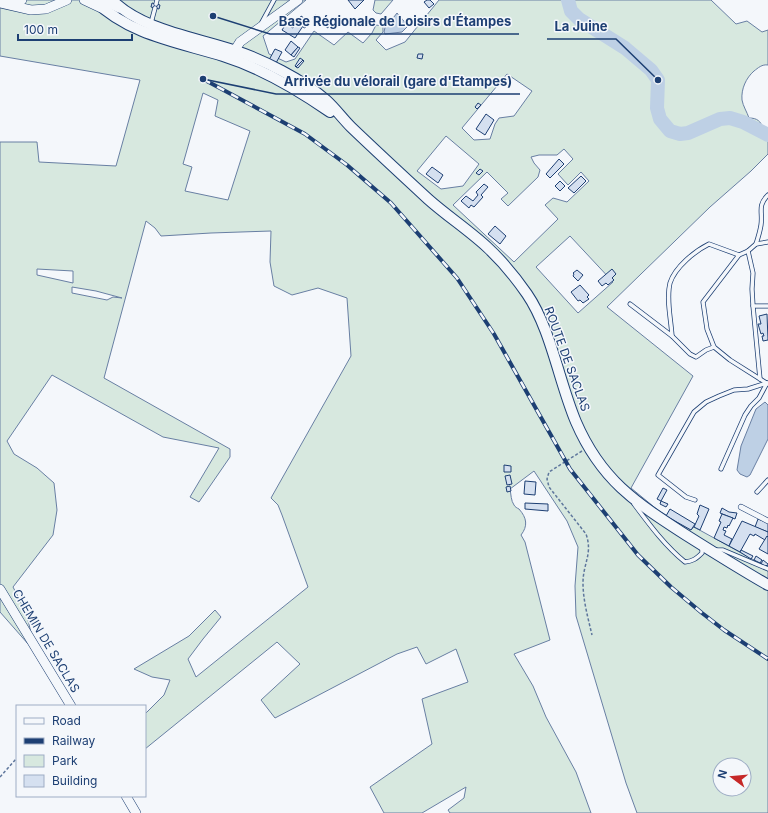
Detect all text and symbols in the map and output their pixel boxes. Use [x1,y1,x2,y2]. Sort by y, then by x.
callout: Base Régionale de Loisirs d'Étampes [270,9,519,34]
text: Base Régionale de Loisirs d'Étampes [279,13,511,29]
callout: La Juine [547,14,616,39]
scale bar [18,16,132,42]
text: La Juine [554,18,608,34]
text: 100 m [24,22,58,37]
callout: Arrivée du vélorail (gare d'Etampes) [276,69,520,94]
text: Arrivée du vélorail (gare d'Etampes) [284,73,512,89]
street label: ROUTE DE SACLAS [542,304,594,414]
street label: CHEMIN DE SACLAS [10,586,83,695]
legend [16,705,146,797]
text: Road [52,713,81,728]
text: Railway [52,733,96,748]
text: Park [52,753,78,768]
north arrow [712,757,752,797]
text: N [715,768,730,780]
text: Building [52,773,97,788]

